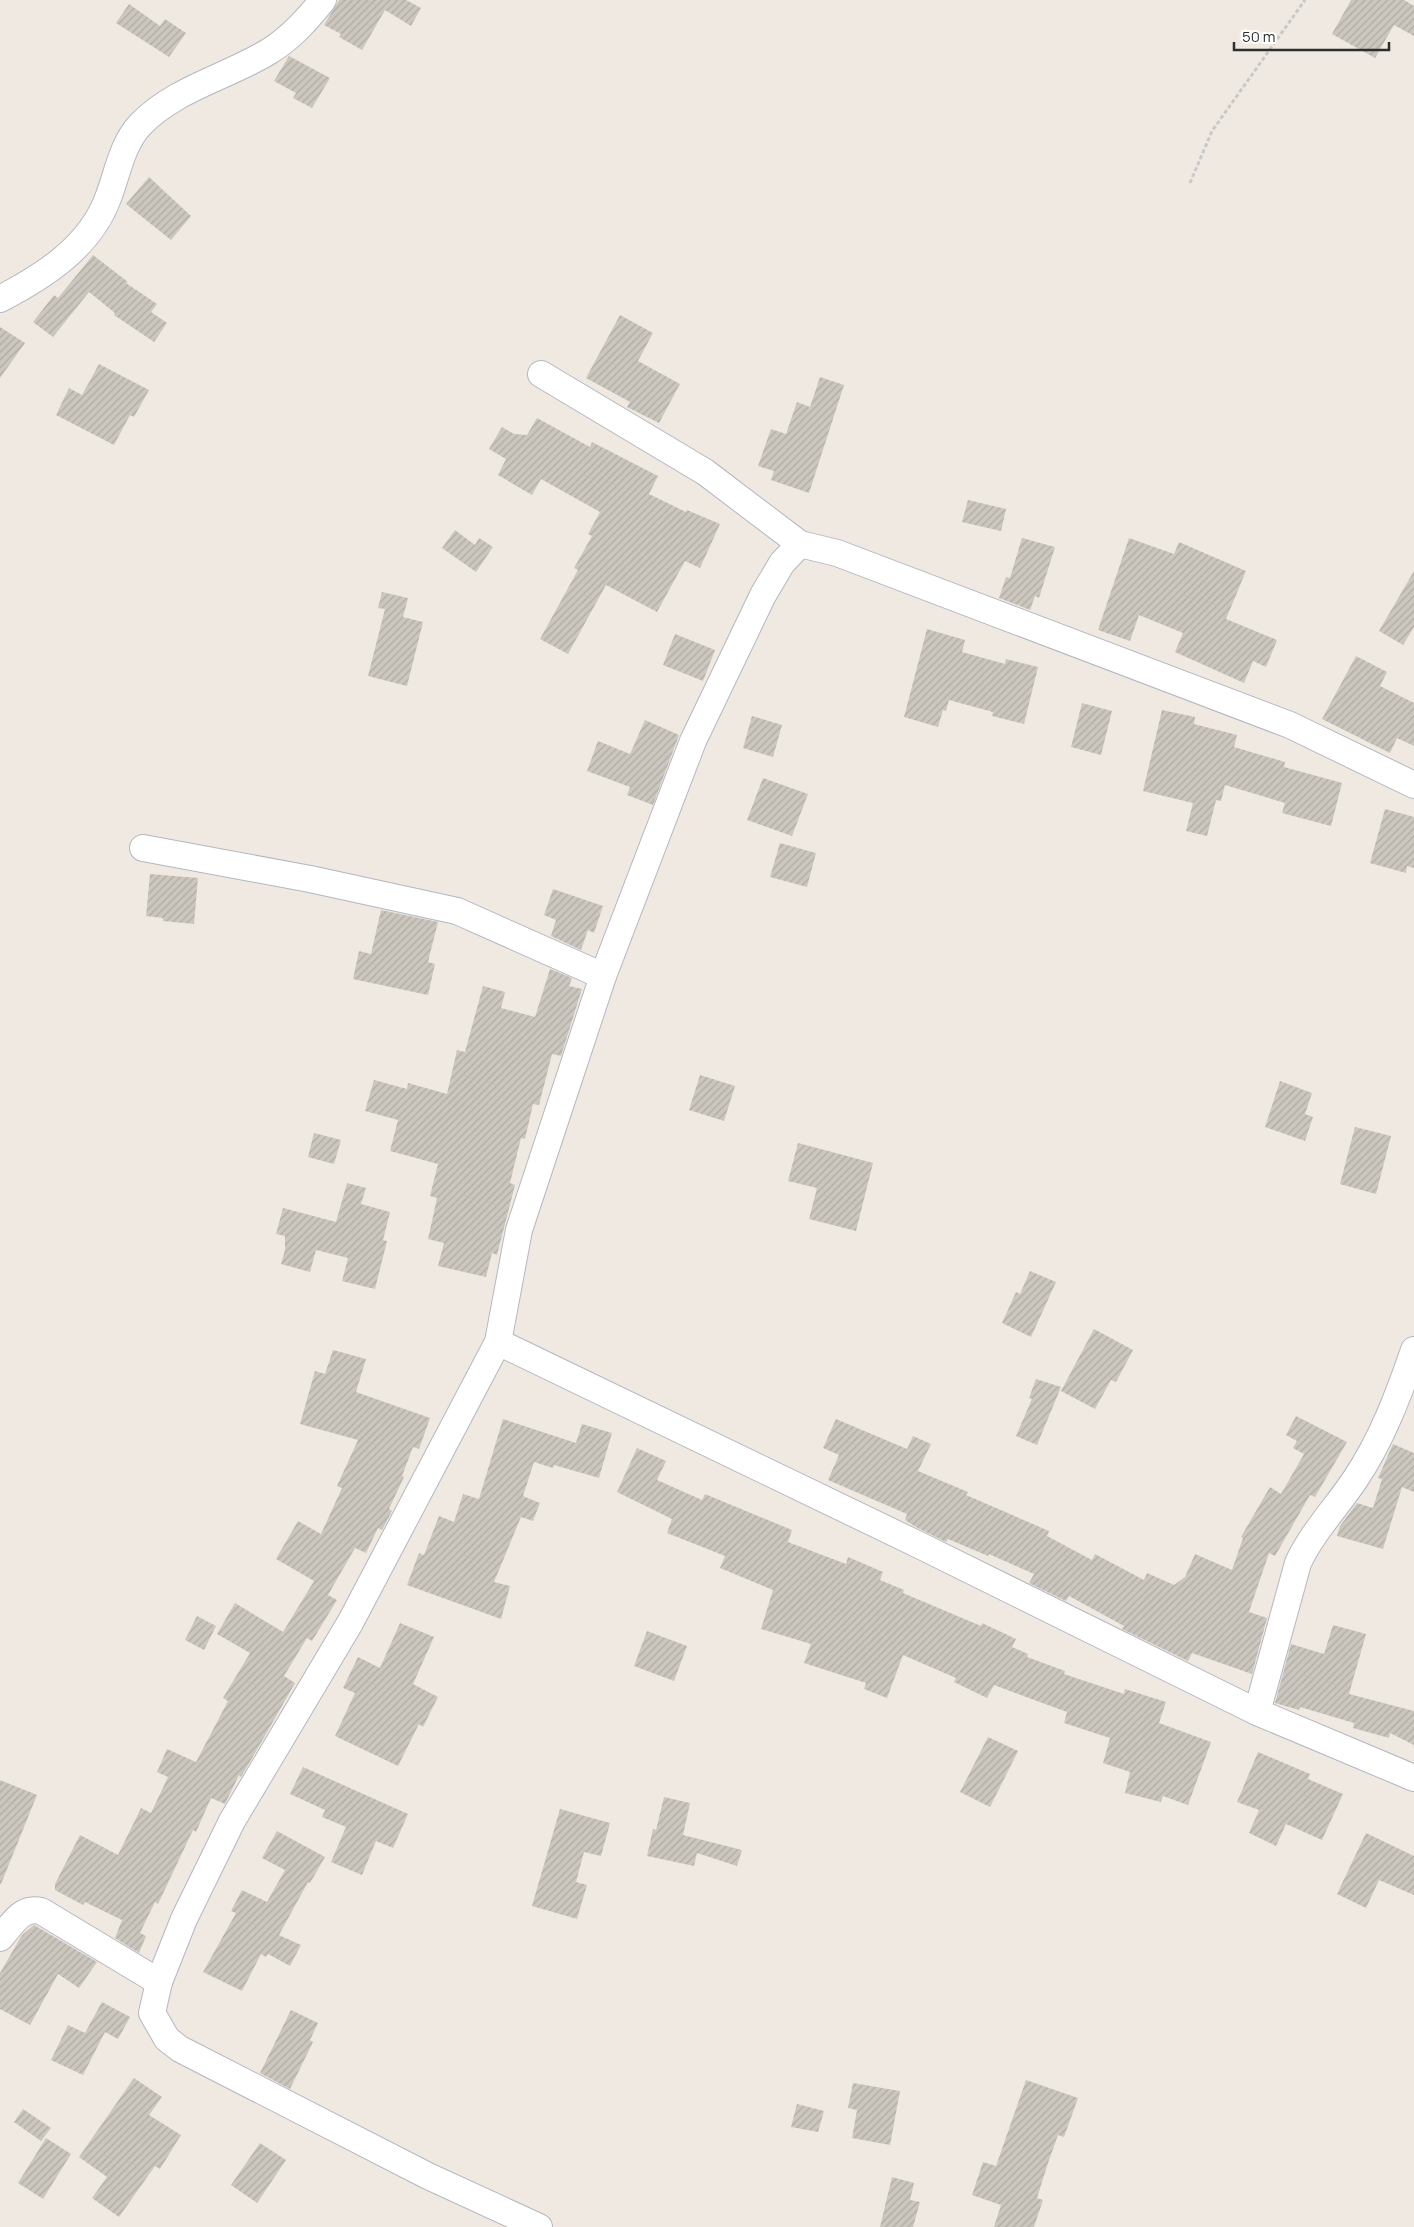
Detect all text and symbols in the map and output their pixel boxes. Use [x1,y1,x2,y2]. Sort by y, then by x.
scale bar [1234,20,1389,52]
text: 50 m [1242,26,1276,47]

